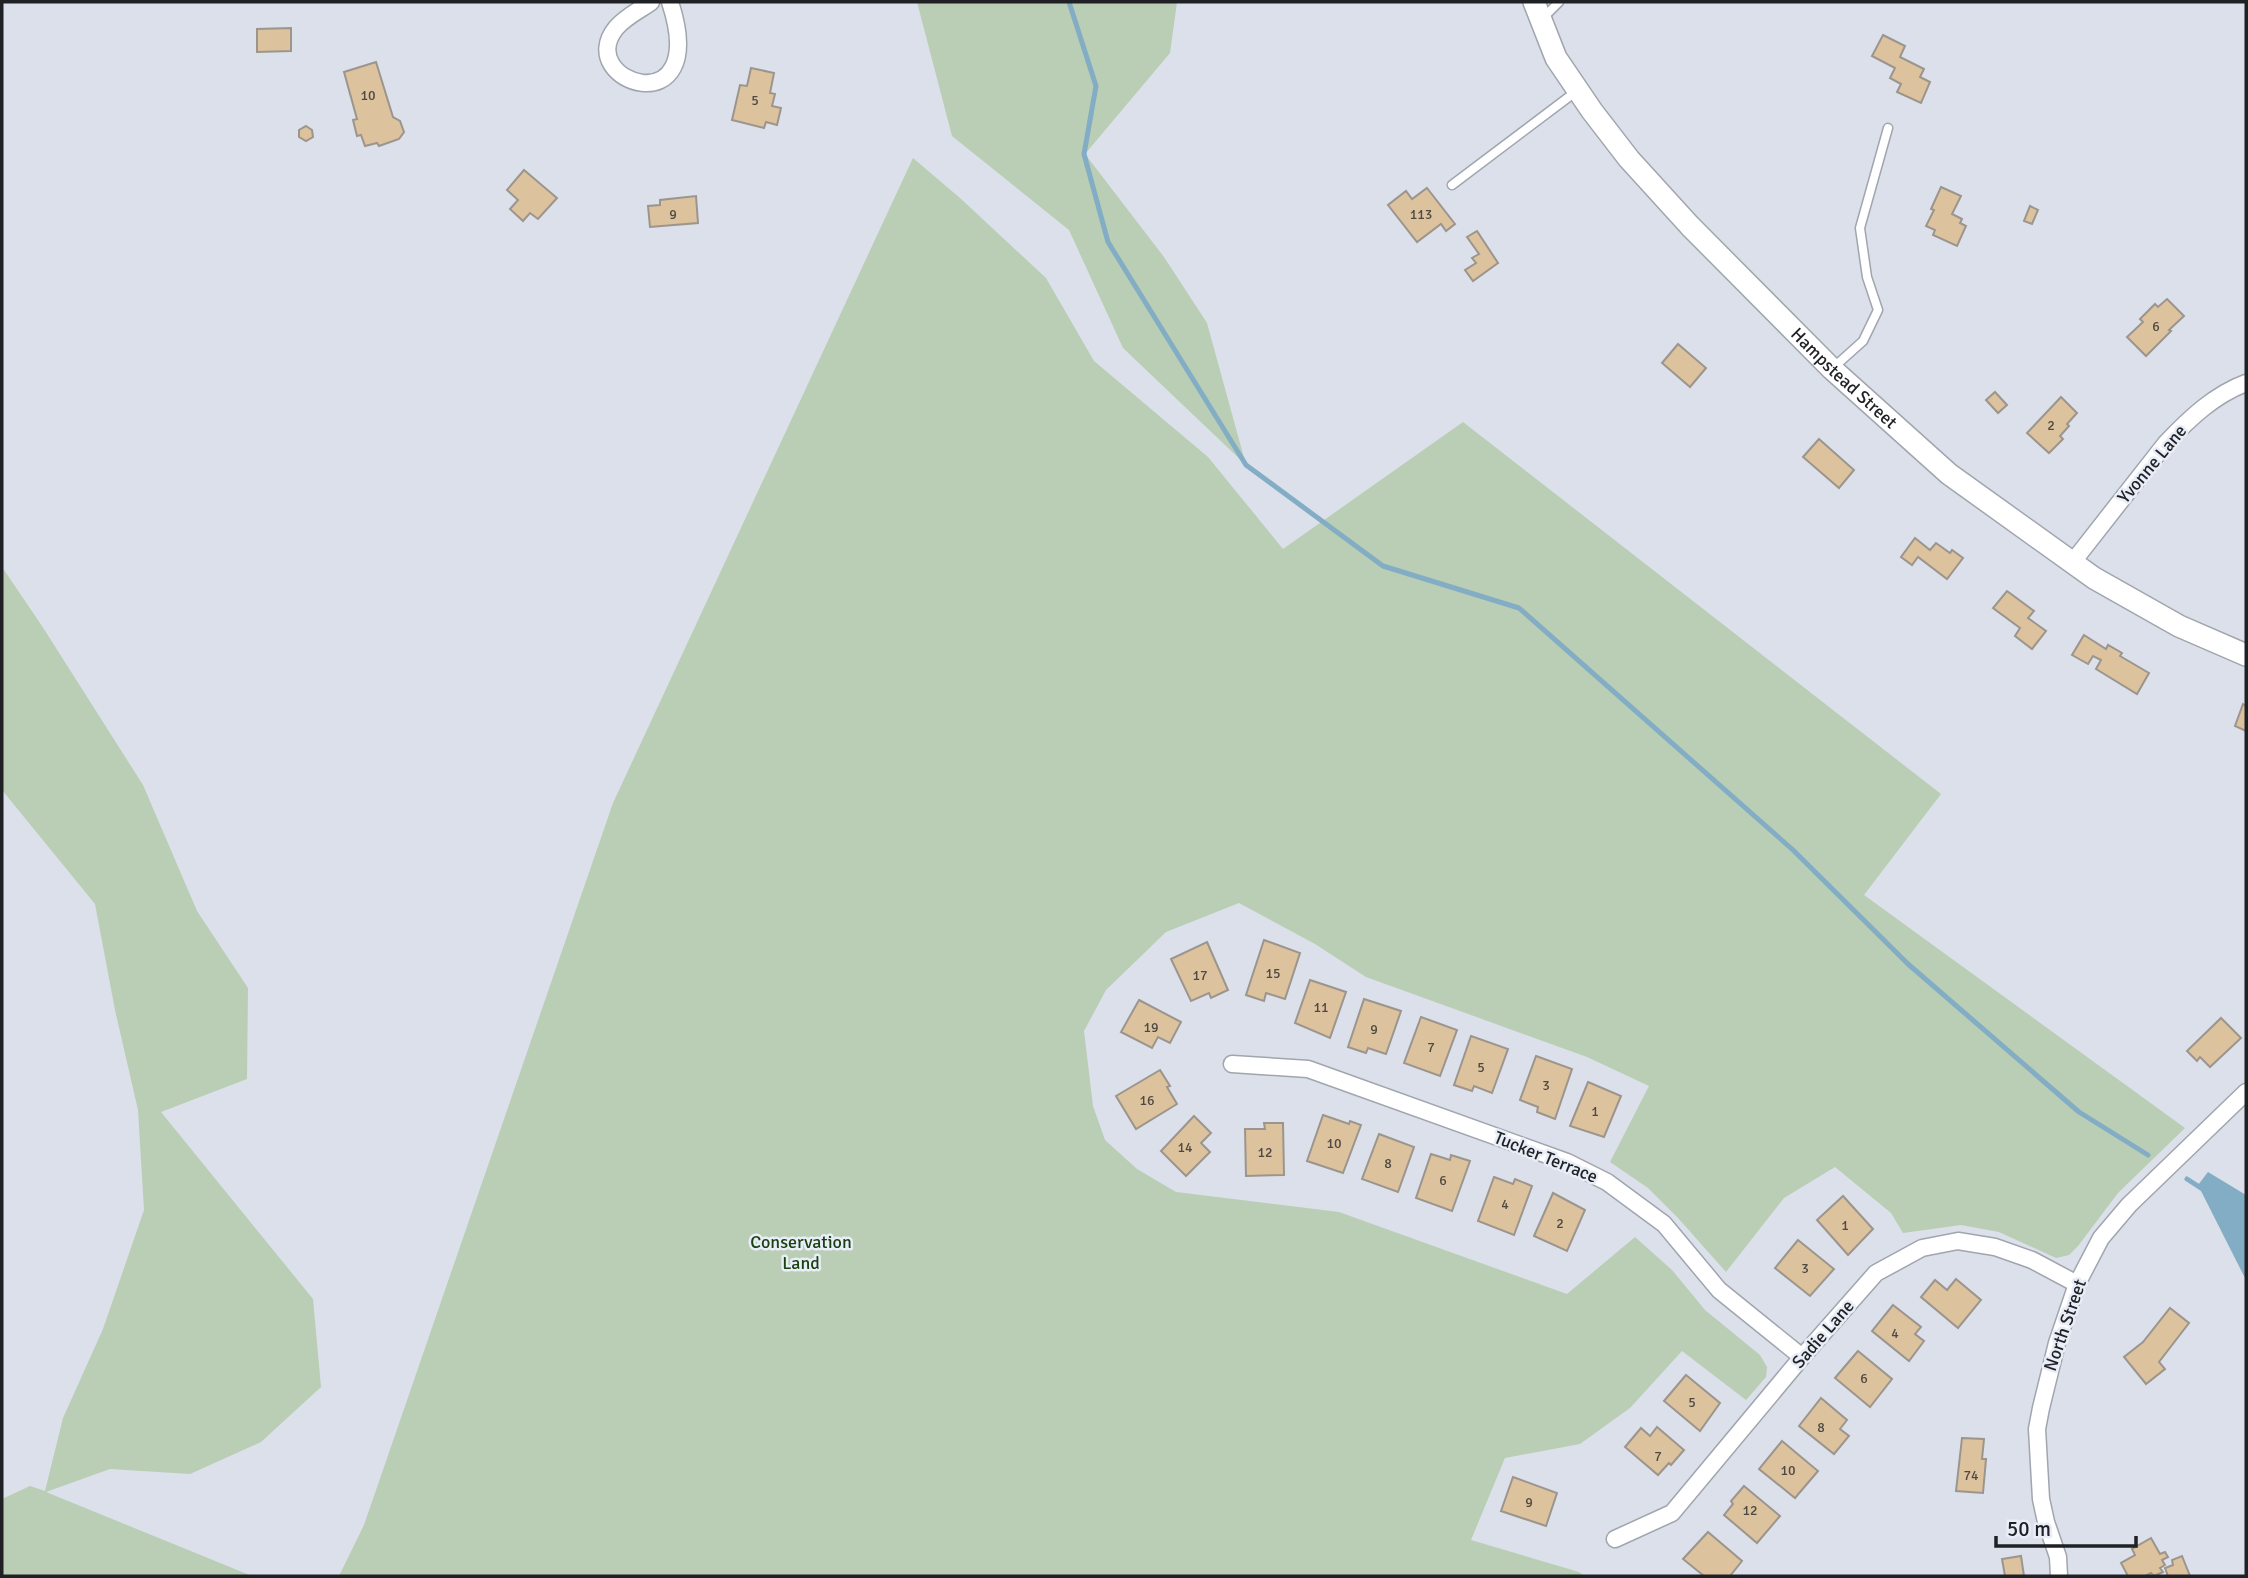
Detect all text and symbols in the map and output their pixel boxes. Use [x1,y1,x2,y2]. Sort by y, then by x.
house number: 10 [360,87,376,104]
house number: 5 [751,92,759,109]
house number: 9 [669,206,677,223]
house number: 113 [1410,206,1432,223]
house number: 6 [2152,318,2160,335]
street label: Hampstead Street [1786,323,1902,433]
house number: 2 [2047,417,2055,434]
street label: Yvonne Lane [2113,420,2191,508]
house number: 15 [1265,965,1281,982]
house number: 17 [1192,967,1208,984]
house number: 11 [1313,999,1329,1016]
house number: 19 [1143,1019,1159,1036]
house number: 9 [1370,1021,1378,1038]
house number: 7 [1427,1039,1435,1056]
house number: 5 [1477,1059,1485,1076]
house number: 3 [1542,1077,1550,1094]
house number: 16 [1139,1092,1155,1109]
house number: 1 [1591,1103,1599,1120]
street label: Tucker Terrace [1491,1126,1601,1188]
house number: 10 [1326,1135,1342,1152]
house number: 14 [1177,1139,1193,1156]
house number: 12 [1257,1144,1273,1161]
house number: 8 [1384,1155,1392,1172]
house number: 6 [1439,1172,1447,1189]
house number: 4 [1501,1196,1509,1213]
house number: 2 [1556,1215,1564,1232]
house number: 1 [1841,1217,1849,1234]
park label: Conservation Land [750,1231,852,1274]
house number: 3 [1801,1260,1809,1277]
street label: North Street [2039,1276,2091,1374]
street label: Sadie Lane [1787,1295,1859,1373]
house number: 4 [1891,1325,1899,1342]
house number: 6 [1860,1370,1868,1387]
house number: 5 [1688,1394,1696,1411]
house number: 8 [1817,1419,1825,1436]
house number: 7 [1654,1448,1662,1465]
house number: 10 [1780,1462,1796,1479]
house number: 74 [1963,1467,1979,1484]
house number: 9 [1525,1494,1533,1511]
house number: 12 [1742,1502,1758,1519]
scale bar [1996,1504,2136,1548]
text: 50 m [2007,1516,2051,1542]

